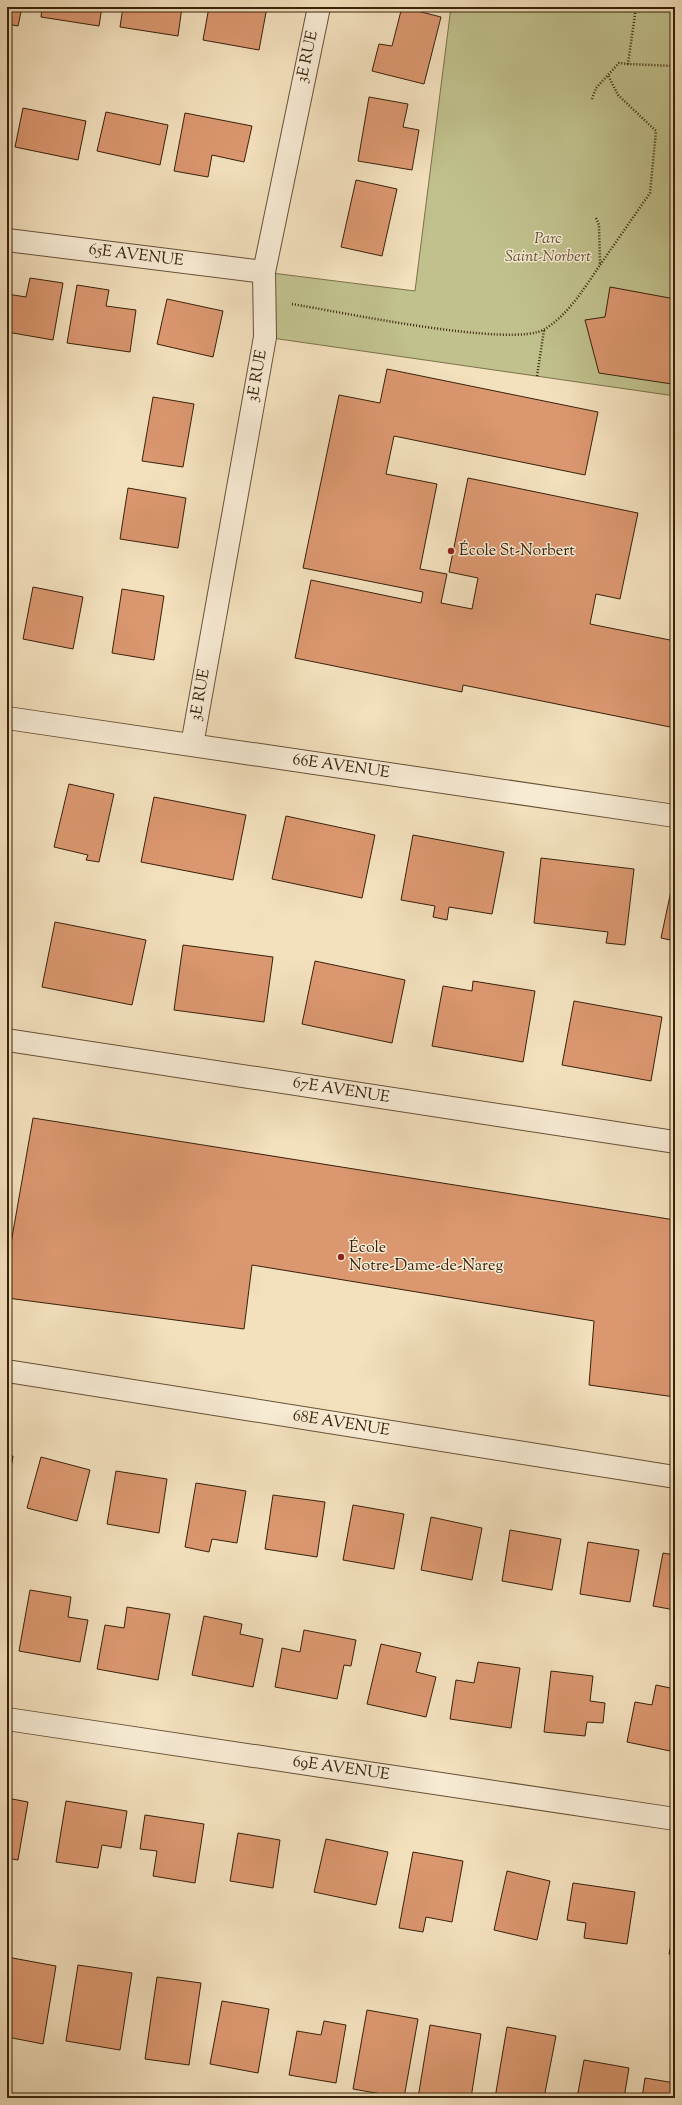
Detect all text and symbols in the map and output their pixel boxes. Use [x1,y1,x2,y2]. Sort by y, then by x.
street label: 3E RUE [291,28,325,85]
park label: Parc Saint-Norbert [505,228,591,269]
street label: 65E AVENUE [87,239,185,273]
street label: 3E RUE [242,348,274,404]
place label: École St-Norbert [459,540,575,563]
marker: École St-Norbert [446,546,456,556]
street label: 3E RUE [185,667,217,723]
street label: 66E AVENUE [291,749,391,785]
street label: 67E AVENUE [291,1072,391,1110]
place label: École Notre-Dame-de-Nareg [349,1237,503,1278]
marker: École Notre-Dame-de-Nareg [336,1252,346,1262]
street label: 68E AVENUE [291,1405,391,1443]
street label: 69E AVENUE [291,1751,391,1787]

